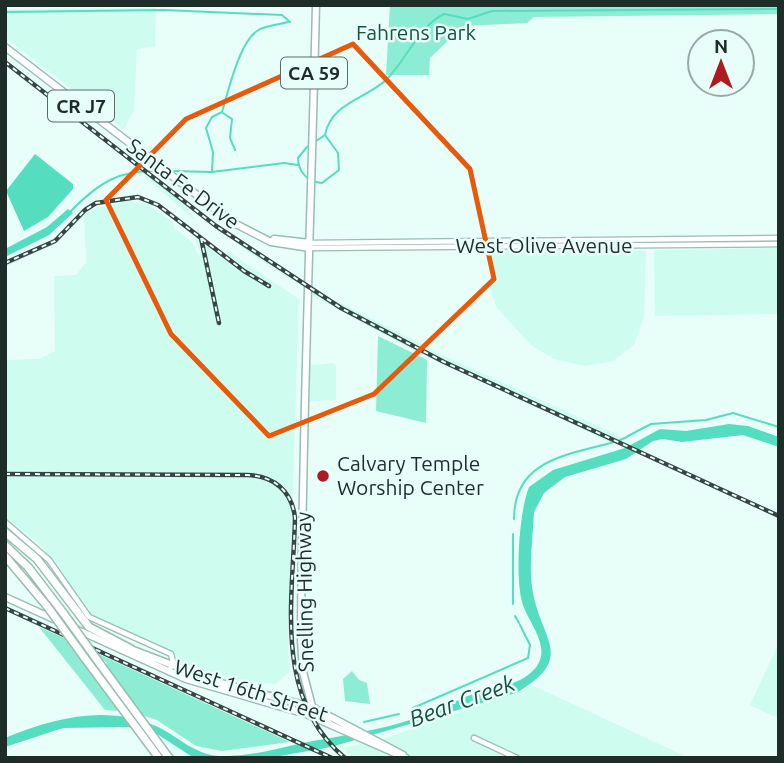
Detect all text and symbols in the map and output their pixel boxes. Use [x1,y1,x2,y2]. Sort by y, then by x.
park label: Fahrens Park [356,20,476,44]
north arrow [686,28,756,98]
text: N [714,35,728,57]
road number: CA 59 [281,58,347,88]
road number: CR J7 [48,90,114,122]
street label: Santa Fe Drive [123,133,245,233]
street label: West Olive Avenue [455,233,633,257]
place label: Calvary Temple Worship Center [337,451,484,499]
marker: Calvary Temple Worship Center [315,468,331,484]
street label: Snelling Highway [291,512,317,672]
street label: West 16th Street [171,654,331,726]
water label: Bear Creek [406,670,518,731]

